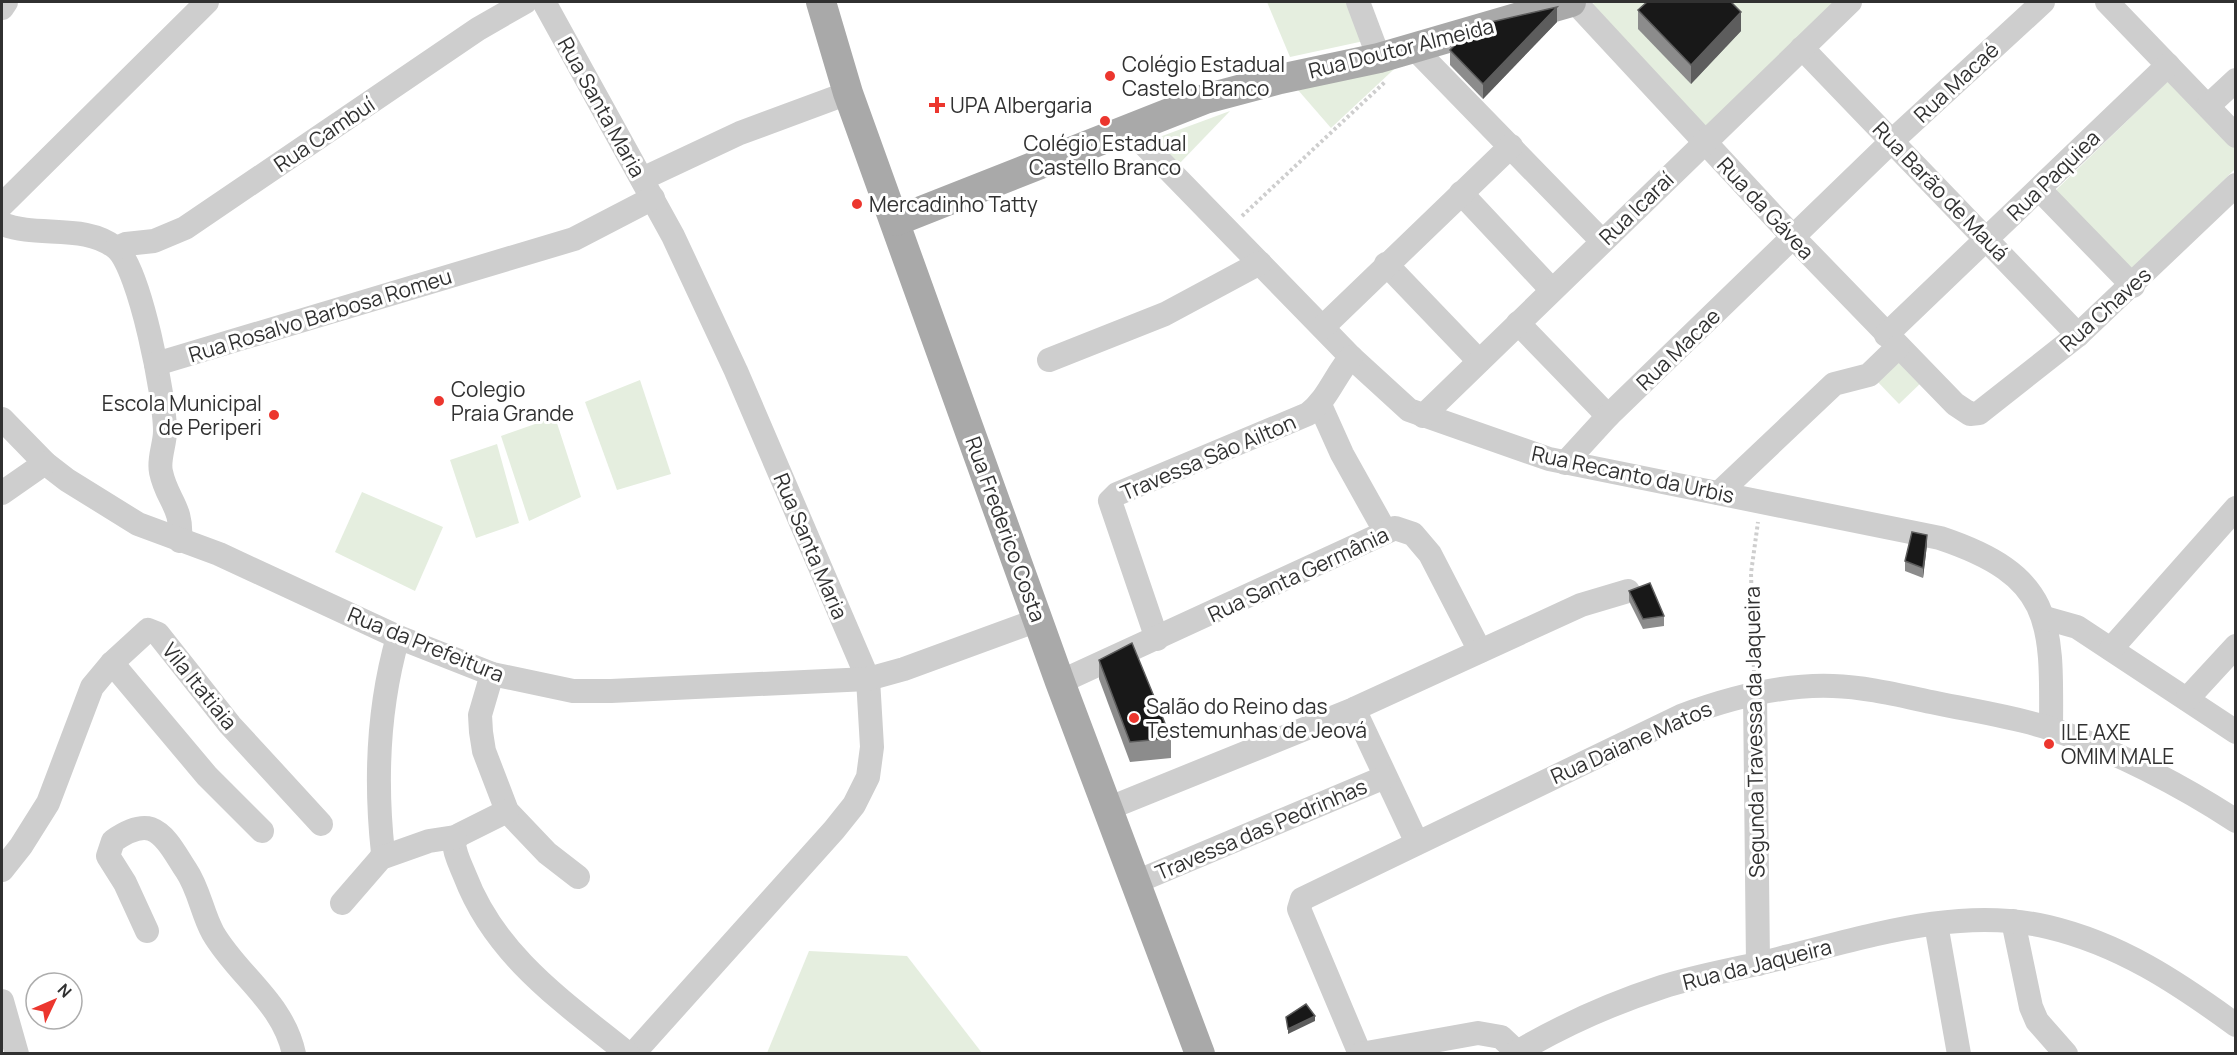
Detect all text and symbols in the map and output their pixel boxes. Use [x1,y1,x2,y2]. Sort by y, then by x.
street label: Rua Doutor Almeida [1305,11,1497,85]
street label: Rua Santa Maria [552,32,652,182]
street label: Rua Macaé [1908,35,2004,129]
place label: Colégio Estadual Castelo Branco [1122,50,1285,102]
marker: Colégio Estadual Castelo Branco [1103,69,1117,83]
street label: Rua Cambuí [268,90,380,178]
place label: UPA Albergaria [950,91,1092,119]
marker: UPA Albergaria [928,96,946,114]
marker: Colégio Estadual Castello Branco [1098,114,1112,128]
street label: Rua Barão de Mauá [1867,115,2015,267]
street label: Rua Paquiea [2000,124,2106,226]
place label: Colégio Estadual Castello Branco [1023,129,1187,181]
street label: Rua da Gávea [1711,151,1821,265]
street label: Rua Icaraí [1593,165,1679,251]
place label: Mercadinho Tatty [869,190,1038,218]
marker: Mercadinho Tatty [850,197,864,211]
street label: Rua Chaves [2053,260,2157,358]
street label: Rua Rosalvo Barbosa Romeu [185,262,455,368]
street label: Rua Macae [1630,302,1726,396]
place label: Colegio Praia Grande [451,375,574,427]
place label: Escola Municipal de Periperi [102,389,262,441]
marker: Colegio Praia Grande [432,394,446,408]
street label: Travessa Sâo Ailton [1116,407,1300,507]
marker: Escola Municipal de Periperi [267,408,281,422]
street label: Rua Frederico Costa [959,432,1053,626]
street label: Rua Recanto da Urbis [1529,439,1737,509]
street label: Rua Santa Maria [768,469,854,623]
street label: Rua Santa Germânia [1203,520,1393,628]
street label: Segunda Travessa da Jaqueira [1737,586,1771,878]
street label: Rua da Prefeitura [344,600,508,688]
street label: Vila Itatiaia [156,637,244,735]
place label: Salão do Reino das Testemunhas de Jeová [1146,692,1367,744]
street label: Rua Daiane Matos [1546,694,1716,790]
marker: Salão do Reino das Testemunhas de Jeová [1127,711,1141,725]
place label: ILE AXE OMIM MALE [2061,718,2174,770]
marker: ILE AXE OMIM MALE [2042,737,2056,751]
street label: Travessa das Pedrinhas [1151,772,1371,886]
street label: Rua da Jaqueira [1680,932,1834,996]
north arrow [24,971,84,1031]
text: N [53,979,77,1002]

